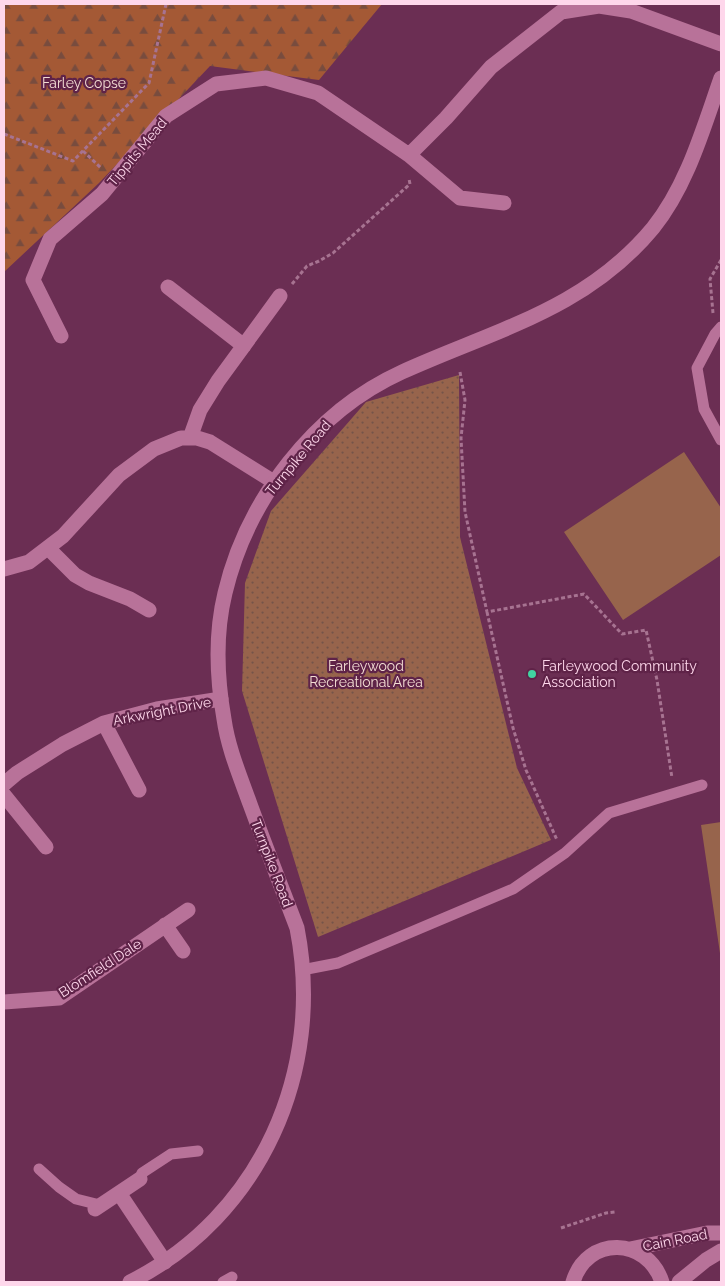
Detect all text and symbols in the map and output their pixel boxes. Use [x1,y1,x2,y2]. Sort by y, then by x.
park label: Farley Copse [42,75,126,91]
street label: Tippits Mead [104,115,170,189]
street label: Turnpike Road [262,417,334,499]
park label: Farleywood Recreational Area [309,658,423,690]
place label: Farleywood Community Association [542,658,697,690]
marker: Farleywood Community Association [526,668,538,680]
street label: Arkwright Drive [112,694,212,728]
street label: Turnpike Road [248,817,296,909]
street label: Blomfield Dale [56,935,144,1001]
street label: Cain Road [641,1226,709,1254]

